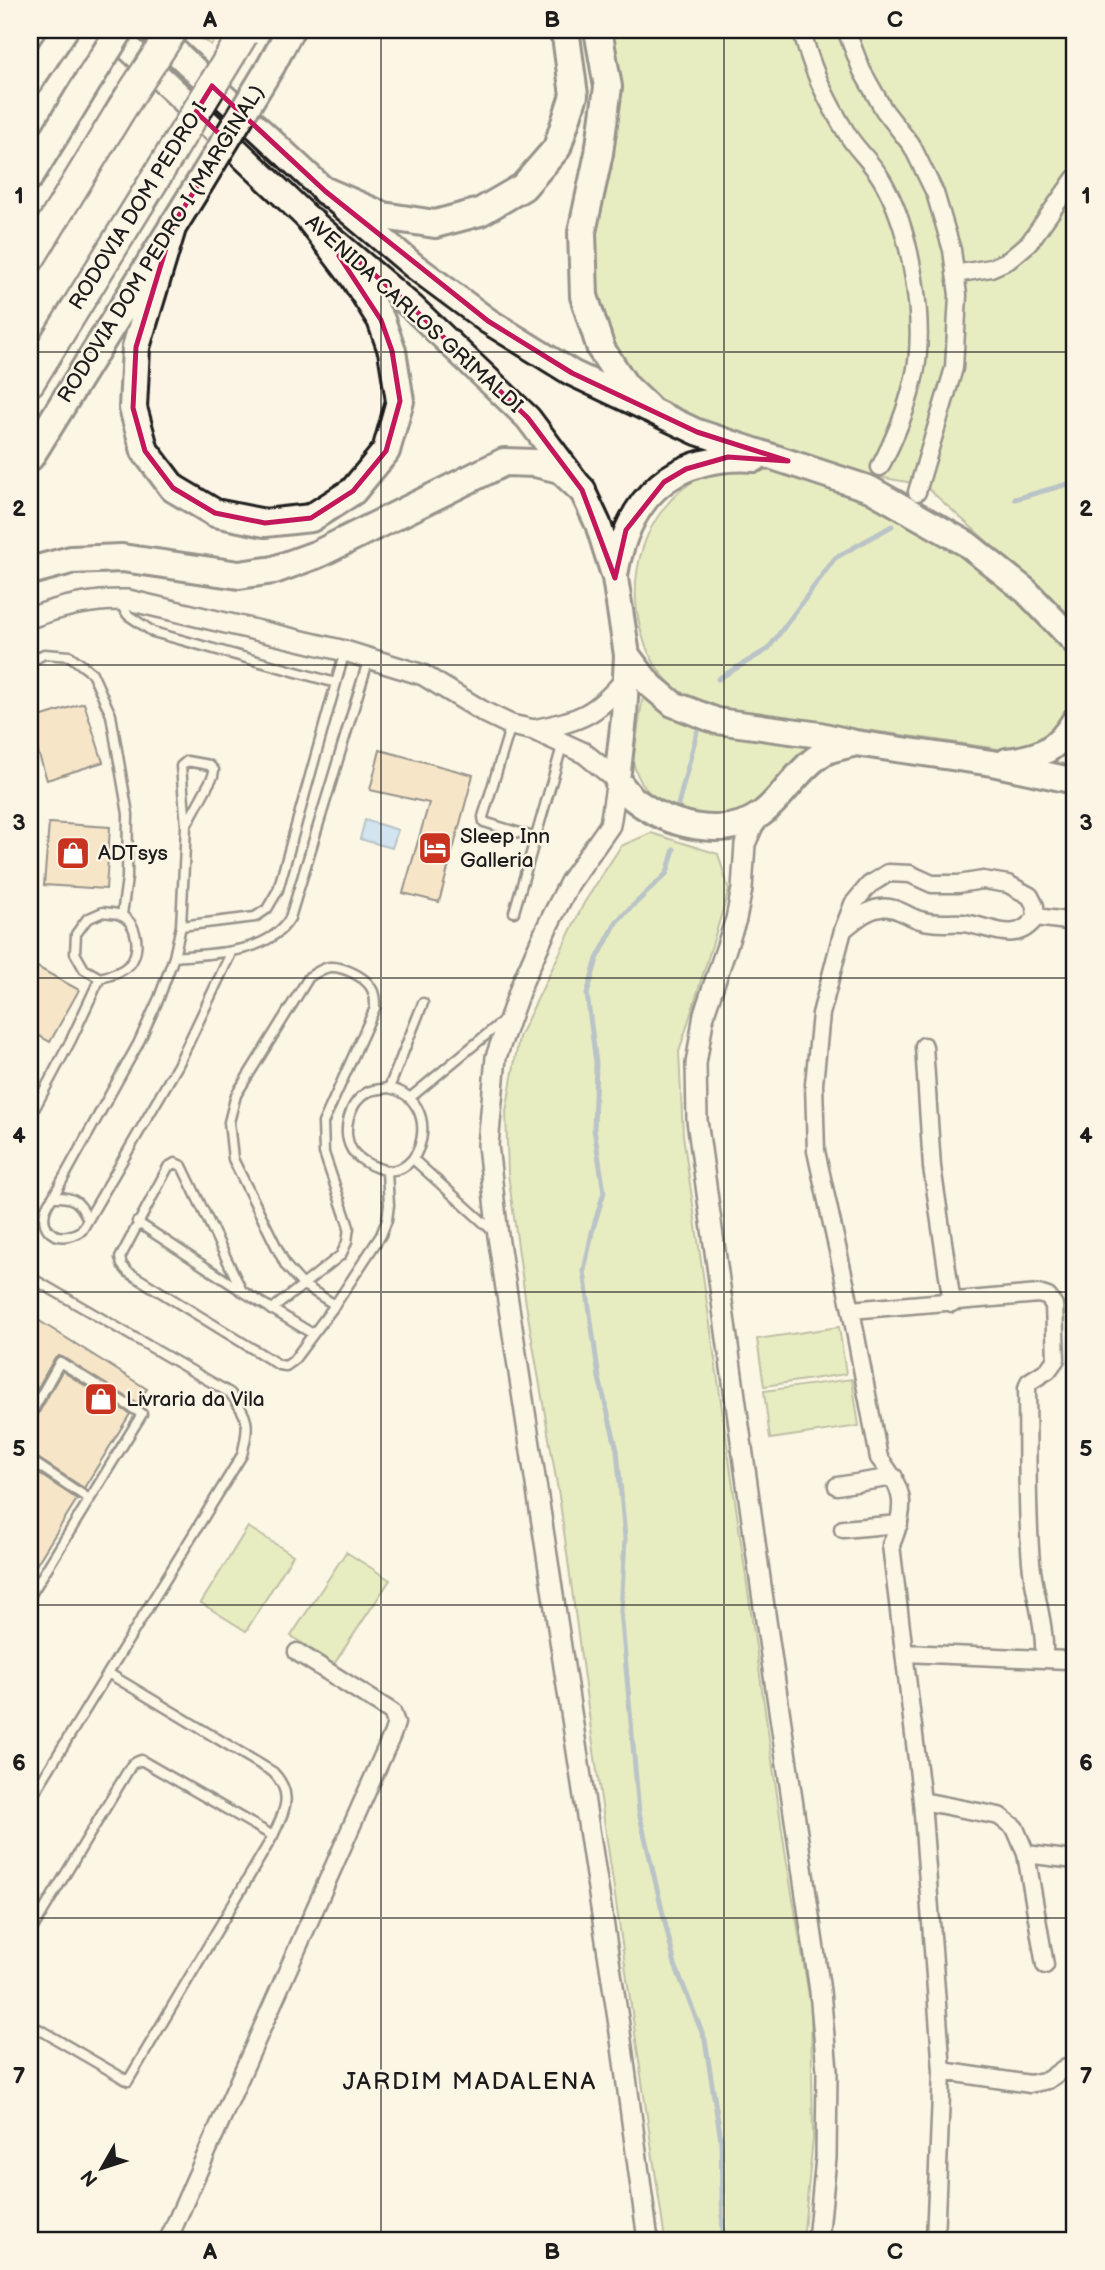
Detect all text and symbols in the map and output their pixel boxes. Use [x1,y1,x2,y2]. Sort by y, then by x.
text: A [202,6,218,34]
text: B [544,6,560,34]
text: C [887,6,903,34]
street label: RODOVIA DOM PEDRO I (MARGINAL) [52,81,270,407]
street label: RODOVIA DOM PEDRO I [64,98,212,314]
text: 1 [14,182,24,210]
text: 1 [1081,182,1091,210]
street label: AVENIDA CARLOS GRIMALDI [300,210,528,418]
text: 2 [12,495,26,523]
text: 2 [1079,495,1093,523]
text: 3 [12,809,26,837]
text: 3 [1079,809,1093,837]
place label: Sleep Inn Galleria [460,824,550,873]
hotel icon: Sleep Inn Galleria [416,829,454,867]
shop icon: ADTsys [54,834,92,872]
place label: ADTsys [98,841,168,866]
text: 4 [12,1122,26,1150]
text: 4 [1079,1122,1093,1150]
shop icon: Livraria da Vila [82,1380,120,1418]
place label: Livraria da Vila [126,1387,265,1412]
text: 5 [12,1435,26,1463]
text: 5 [1079,1435,1093,1463]
text: 6 [12,1749,26,1777]
text: 6 [1079,1749,1093,1777]
text: 7 [13,2062,26,2090]
text: 7 [1080,2062,1093,2090]
district label: JARDIM MADALENA [343,2067,597,2096]
north arrow [66,2134,136,2204]
text: N [77,2165,103,2191]
text: A [202,2238,218,2266]
text: B [544,2238,560,2266]
text: C [887,2238,903,2266]

